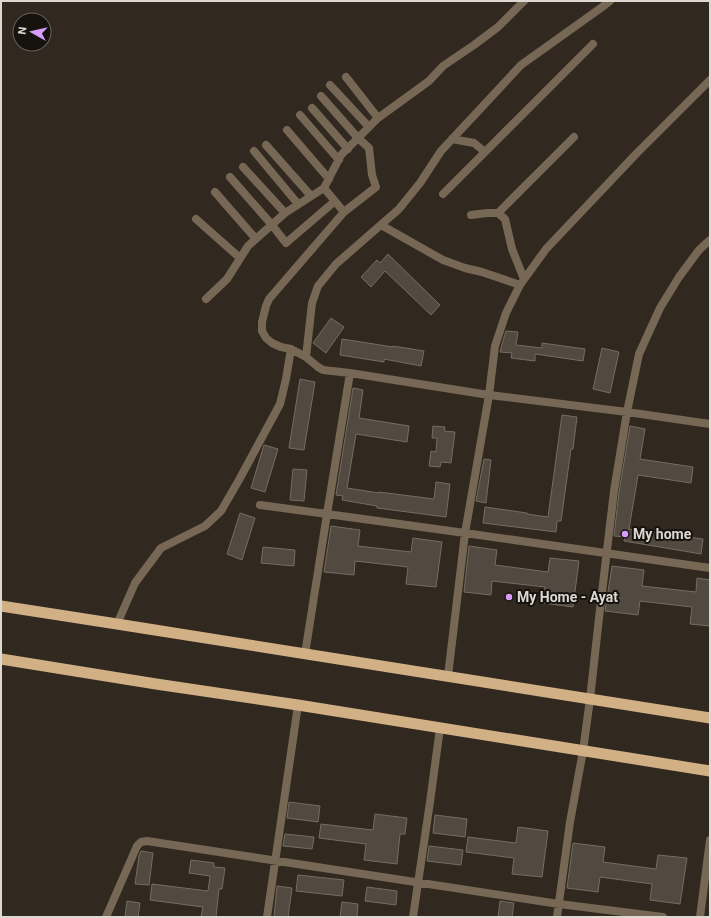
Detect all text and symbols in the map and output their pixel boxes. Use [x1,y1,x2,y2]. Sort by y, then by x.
north arrow [12,12,52,52]
text: N [16,26,30,35]
place label: My home [633,526,692,542]
marker: My home [620,529,630,539]
place label: My Home - Ayat [517,589,618,605]
marker: My Home - Ayat [504,592,514,602]

